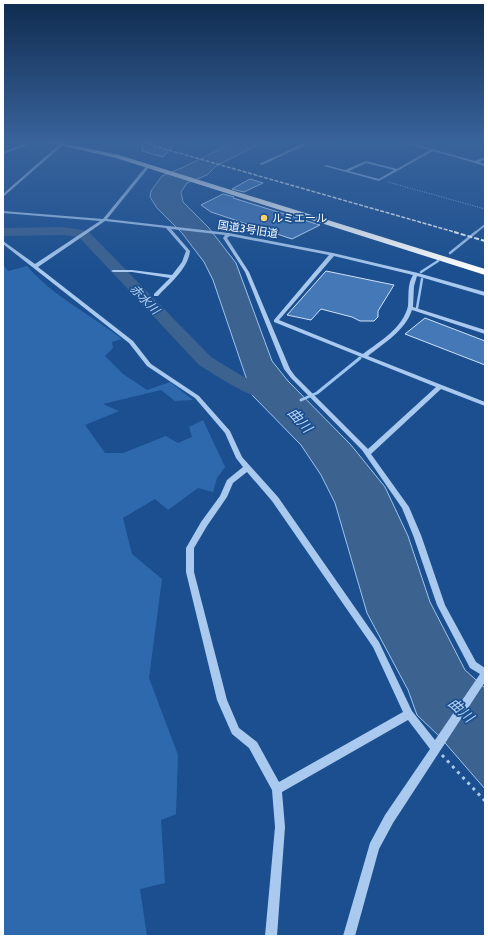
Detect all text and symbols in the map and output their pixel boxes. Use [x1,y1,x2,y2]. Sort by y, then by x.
place label: ルミエール [272,211,327,225]
marker: ルミエール [259,213,269,223]
street label: 国道3号旧道 [217,217,279,241]
water label: 赤水川 [127,281,164,319]
water label: 曲川 [284,404,317,438]
water label: 曲川 [445,694,479,727]

